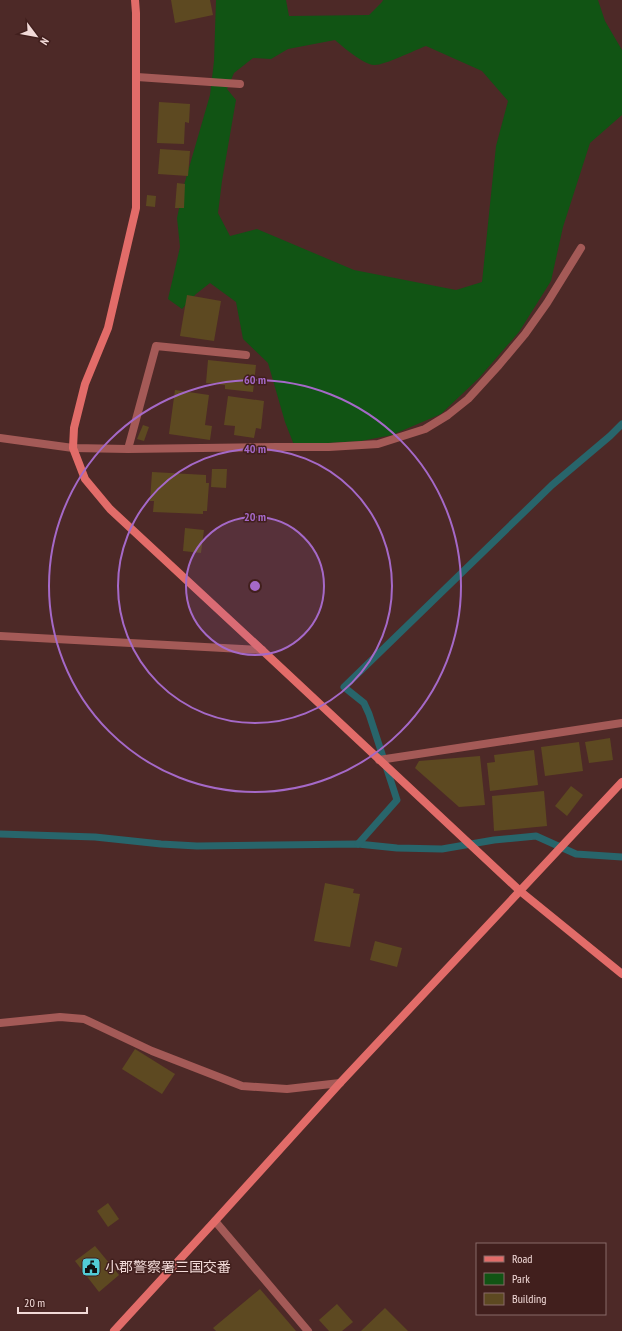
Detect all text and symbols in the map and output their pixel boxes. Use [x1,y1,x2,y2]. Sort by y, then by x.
north arrow [16,16,56,56]
text: N [37,35,52,48]
text: 60 m [244,372,266,387]
text: 40 m [244,441,266,456]
text: 20 m [244,509,266,524]
centre of rings [248,579,262,593]
legend [476,1243,606,1315]
text: Road [512,1251,532,1266]
public building icon: 小郡警察署三国交番 [80,1256,102,1278]
place label: 小郡警察署三国交番 [105,1258,231,1276]
text: Park [512,1271,530,1286]
scale bar [18,1289,87,1315]
text: Building [512,1291,547,1306]
text: 20 m [24,1295,45,1310]

